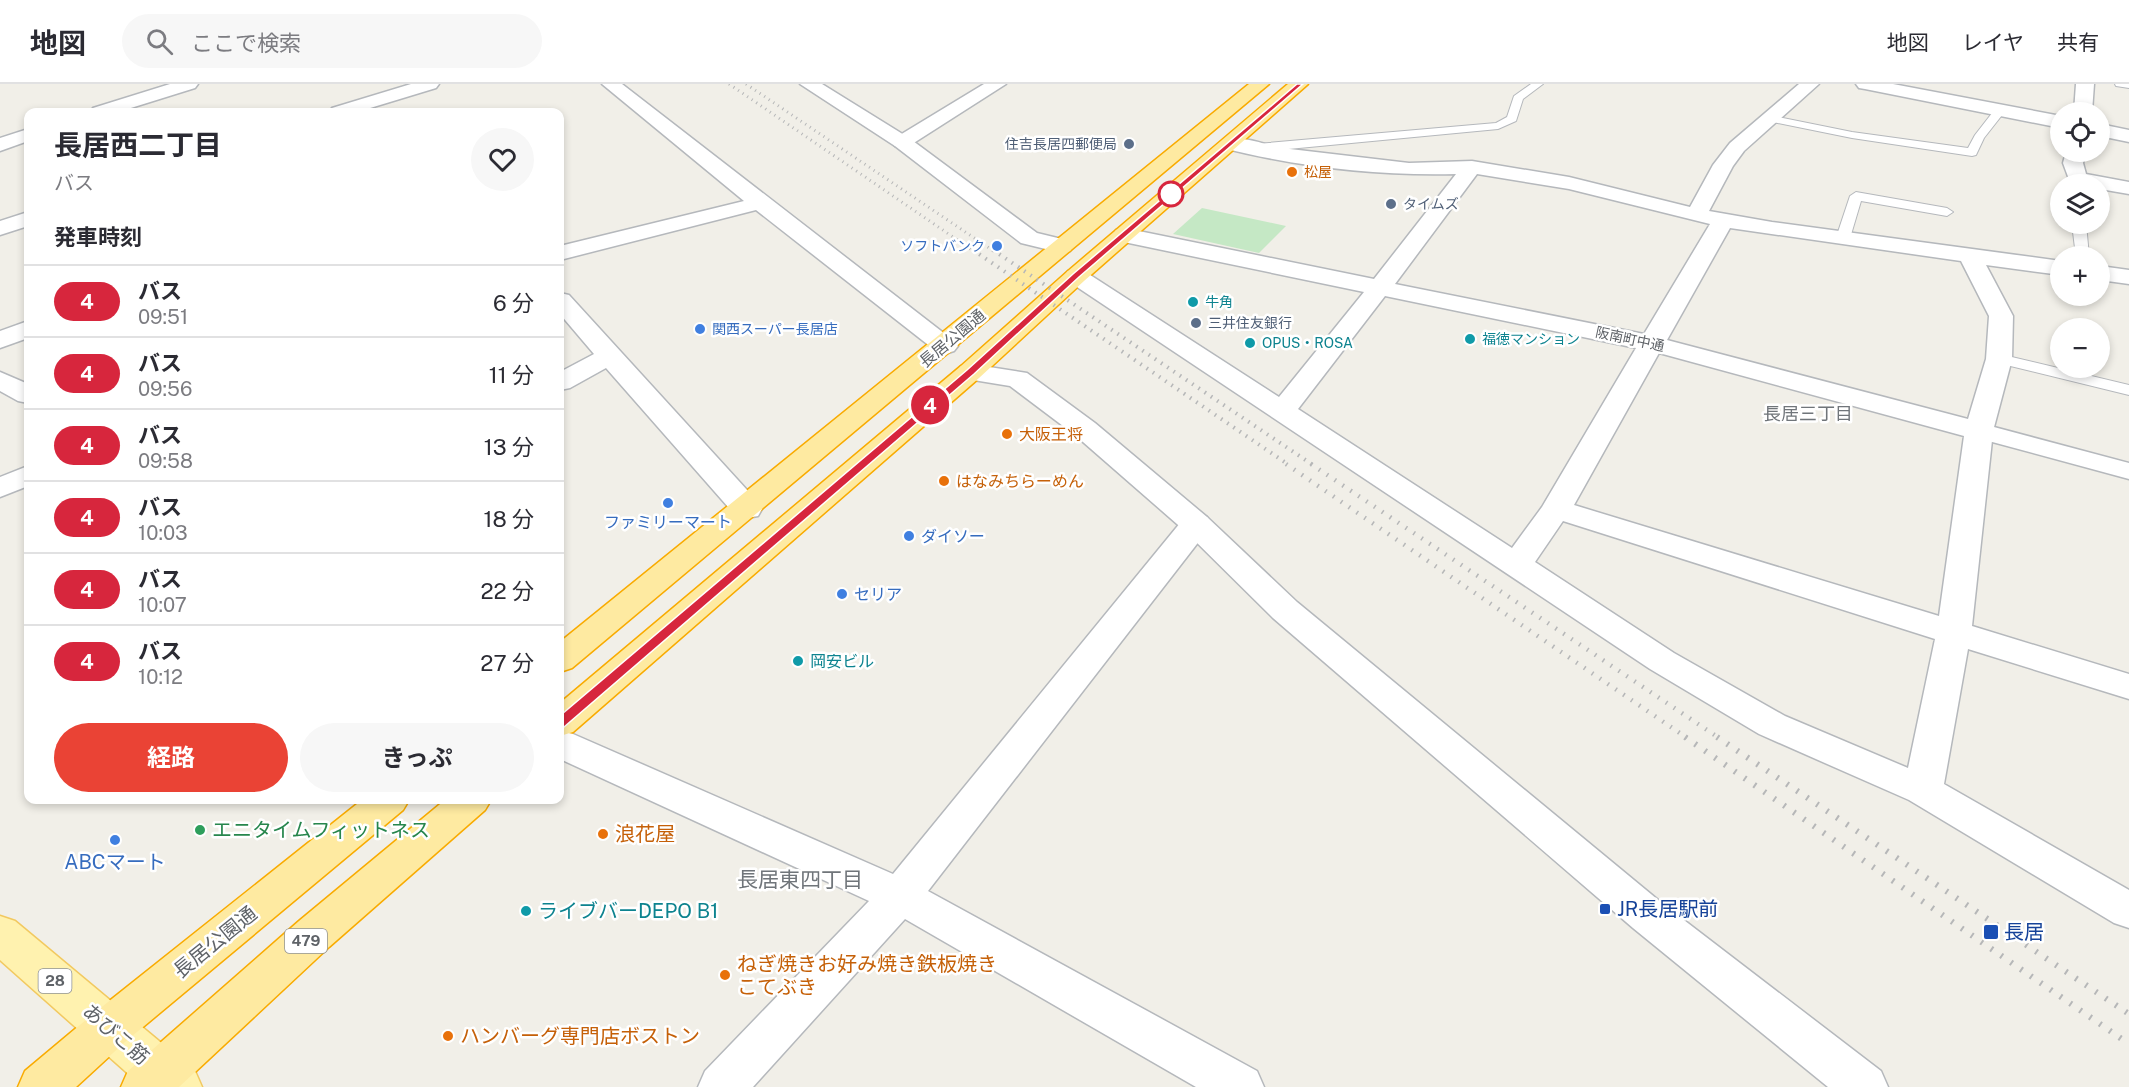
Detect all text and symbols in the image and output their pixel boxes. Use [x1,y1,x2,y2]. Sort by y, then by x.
search box [122,14,542,68]
icon: search [143,25,176,58]
text: 地図 [30,26,86,59]
text: ここで検索 [191,30,301,56]
text: 地図 [1887,30,1929,55]
text: レイヤ [1962,30,2024,55]
text: 共有 [2057,30,2099,55]
map controls [2050,102,2110,378]
button: locate [2050,102,2110,162]
text: 長居西二丁目 [54,128,222,161]
button: heart [471,128,534,191]
place label: 住吉長居四郵便局 [1005,136,1117,152]
marker: 住吉長居四郵便局 [1122,137,1136,151]
place label: 松屋 [1304,164,1332,180]
marker: 松屋 [1285,165,1299,179]
text: バス [54,171,94,195]
button: layers [2050,174,2110,234]
unlabelled marker [1158,181,1184,207]
place label: タイムズ [1403,196,1459,212]
marker: タイムズ [1384,197,1398,211]
text: 発車時刻 [54,224,142,250]
place label: ソフトバンク [900,238,985,254]
marker: ソフトバンク [990,239,1004,253]
button: + [2050,246,2110,306]
text: バス [138,278,182,304]
text: 4 [80,289,94,314]
text: 6 分 [493,290,534,316]
place label: 牛角 [1205,294,1233,310]
marker: 牛角 [1186,295,1200,309]
text: 09:51 [138,305,188,329]
street label: 長居公園通 [916,305,989,371]
place label: 三井住友銀行 [1208,315,1292,331]
marker: 三井住友銀行 [1189,316,1203,330]
button: − [2050,318,2110,378]
place label: 関西スーパー長居店 [712,321,838,337]
marker: 関西スーパー長居店 [693,322,707,336]
street label: 阪南町中通 [1594,324,1666,354]
place label: 福徳マンション [1482,331,1580,347]
marker: 福徳マンション [1463,332,1477,346]
place label: OPUS・ROSA [1262,335,1353,351]
marker: OPUS・ROSA [1243,336,1257,350]
text: バス [138,350,182,376]
text: 4 [80,361,94,386]
text: 11 分 [489,362,534,388]
text: 09:56 [138,377,192,401]
line badge: 4 [910,386,950,424]
text: 4 [923,393,937,418]
district label: 長居三丁目 [1763,403,1853,424]
text: バス [138,422,182,448]
place label: 大阪王将 [1019,425,1083,444]
marker: 大阪王将 [1000,427,1014,441]
text: 4 [80,433,94,458]
text: 13 分 [484,434,534,460]
text: 09:58 [138,449,193,473]
place label: はなみちらーめん [956,472,1084,491]
marker: はなみちらーめん [937,474,951,488]
text: バス [138,494,182,520]
marker: ファミリーマート [661,496,675,510]
text: 4 [80,505,94,530]
text: 18 分 [483,506,534,532]
place label: ファミリーマート [604,513,732,532]
text: 10:03 [138,521,188,545]
place label: ダイソー [921,527,985,546]
marker: ダイソー [902,529,916,543]
text: バス [138,566,182,592]
text: 4 [80,577,94,602]
text: 22 分 [480,578,534,604]
place label: セリア [854,585,902,604]
marker: セリア [835,587,849,601]
text: 10:07 [138,593,187,617]
text: バス [138,638,182,664]
text: 4 [80,649,94,674]
text: 27 分 [480,650,534,676]
place label: 岡安ビル [810,652,874,671]
marker: 岡安ビル [791,654,805,668]
text: 10:12 [138,665,183,689]
button: 経路 [54,723,288,792]
button: きっぷ [300,723,534,792]
place label: エニタイムフィットネス [212,818,430,842]
place label: 浪花屋 [615,822,675,846]
marker: エニタイムフィットネス [193,823,207,837]
marker: 浪花屋 [596,827,610,841]
marker: ABCマート [108,833,122,847]
place label: ABCマート [64,850,166,874]
district label: 長居東四丁目 [737,867,863,892]
place label: JR長居駅前 [1617,897,1718,921]
place label: ライブバーDEPO B1 [538,899,718,923]
street label: 長居公園通 [169,901,261,983]
marker: JR長居駅前 [1598,902,1612,916]
marker: ライブバーDEPO B1 [519,904,533,918]
place label: 長居 [2004,920,2044,944]
marker: 長居 [1982,923,2000,941]
road number: 479 [285,929,327,953]
place label: ねぎ焼きお好み焼き鉄板焼き こてぶき [737,952,997,999]
marker: ねぎ焼きお好み焼き鉄板焼き こてぶき [718,968,732,982]
road number: 28 [38,969,72,993]
street label: あびこ筋 [78,999,154,1069]
place label: ハンバーグ専門店ボストン [460,1024,700,1048]
marker: ハンバーグ専門店ボストン [441,1029,455,1043]

